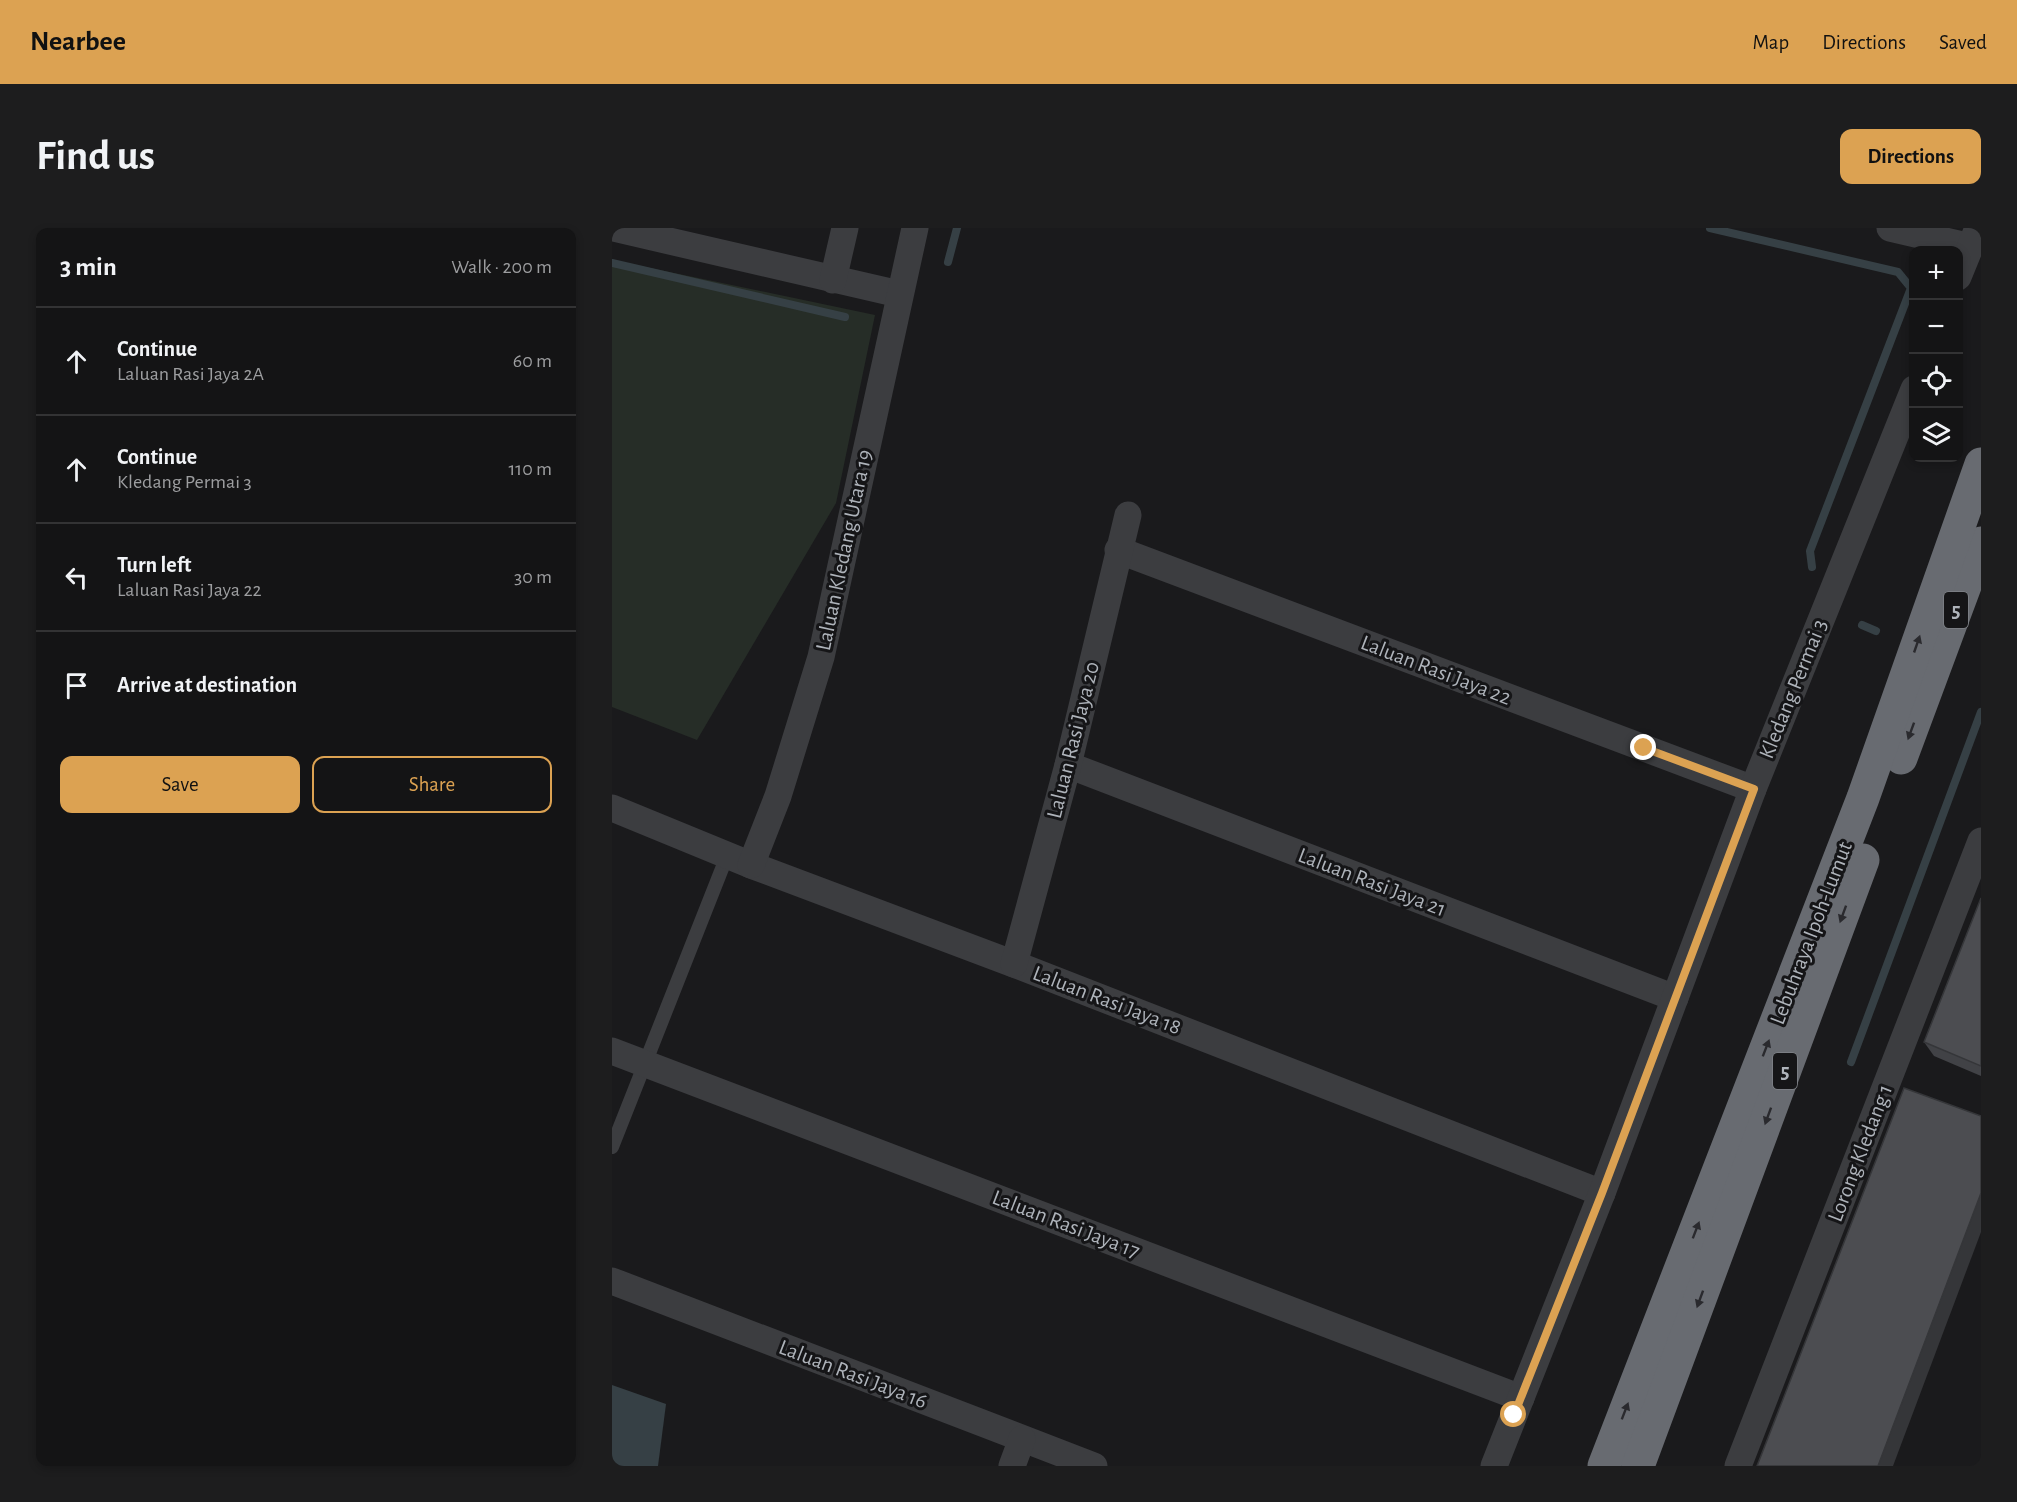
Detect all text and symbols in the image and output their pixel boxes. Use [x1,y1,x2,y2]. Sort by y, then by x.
text: Nearbee [30,28,126,56]
text: Map [1753,32,1789,53]
text: Directions [1822,32,1906,53]
text: Saved [1939,32,1987,53]
button: Directions [1840,129,1981,184]
text: Find us [36,135,155,177]
map controls [1909,246,1963,462]
button: + [1909,246,1963,300]
text: 3 min [60,254,117,280]
text: Walk · 200 m [451,257,552,277]
button: − [1909,300,1963,354]
text: Continue [117,338,197,360]
icon: ahead [60,345,93,378]
text: 60 m [513,351,552,371]
button: locate [1909,354,1963,408]
text: Laluan Rasi Jaya 2A [117,364,264,384]
button: layers [1909,408,1963,462]
text: Continue [117,446,197,468]
street label: Laluan Kledang Utara 19 [812,448,876,652]
icon: ahead [60,453,93,486]
text: 110 m [508,459,552,479]
text: Kledang Permai 3 [117,472,252,492]
text: Turn left [117,554,191,576]
icon: left [60,561,93,594]
text: 30 m [514,567,552,587]
text: Laluan Rasi Jaya 22 [117,580,262,600]
road number: 5 [1944,592,1968,628]
street label: Kledang Permai 3 [1755,616,1831,762]
street label: Laluan Rasi Jaya 22 [1358,631,1514,709]
one-way arrow [1913,635,1923,653]
street label: Laluan Rasi Jaya 20 [1043,659,1103,821]
icon: arrive [60,669,93,702]
text: Arrive at destination [117,674,297,696]
one-way arrow [1906,722,1916,740]
route end [1630,734,1656,760]
button: Save [60,756,300,813]
button: Share [312,756,552,813]
street label: Lebuhraya Ipoh-Lumut [1766,839,1856,1027]
street label: Laluan Rasi Jaya 21 [1295,844,1449,920]
one-way arrow [1838,905,1848,923]
street label: Laluan Rasi Jaya 18 [1030,962,1184,1038]
one-way arrow [1762,1039,1771,1057]
road number: 5 [1773,1053,1797,1089]
street label: Lorong Kledang 1 [1824,1081,1896,1225]
one-way arrow [1763,1107,1773,1125]
street label: Laluan Rasi Jaya 17 [989,1186,1143,1262]
one-way arrow [1691,1221,1701,1239]
one-way arrow [1695,1290,1705,1308]
street label: Laluan Rasi Jaya 16 [776,1336,930,1412]
route start [1500,1401,1526,1427]
one-way arrow [1620,1402,1630,1420]

